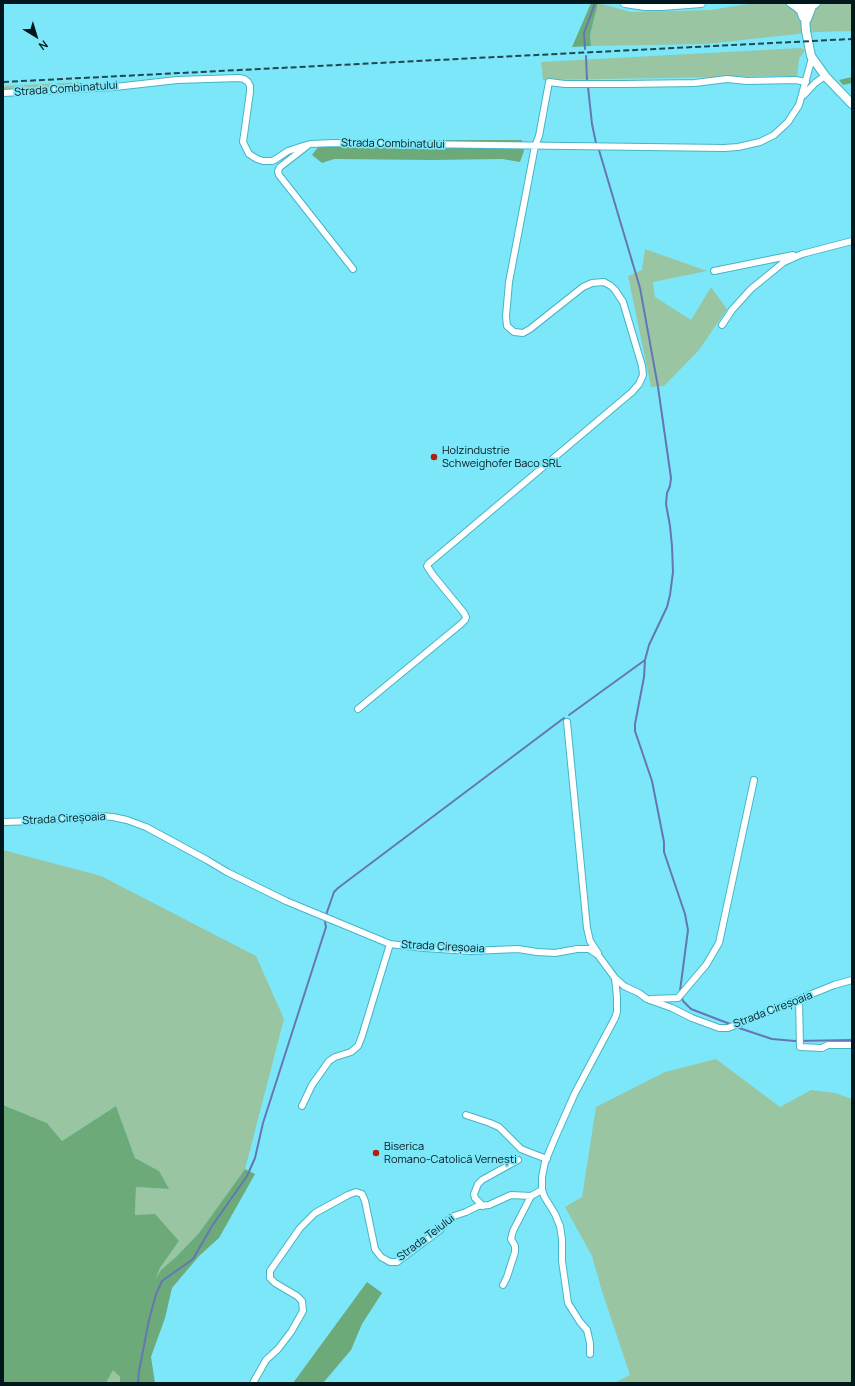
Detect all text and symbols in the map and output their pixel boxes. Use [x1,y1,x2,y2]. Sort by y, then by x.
north arrow [16,16,56,56]
text: N [36,38,51,54]
street label: Strada Combinatului [14,79,118,99]
street label: Strada Combinatului [341,136,445,152]
place label: Holzindustrie Schweighofer Baco SRL [442,444,561,470]
marker: Holzindustrie Schweighofer Baco SRL [429,452,439,462]
street label: Strada Cireșoaia [22,810,106,828]
street label: Strada Cireșoaia [401,938,485,956]
street label: Strada Cireșoaia [732,989,814,1031]
place label: Biserica Romano-Catolică Vernești [384,1140,517,1166]
marker: Biserica Romano-Catolică Vernești [371,1148,381,1158]
street label: Strada Teiului [395,1212,457,1264]

